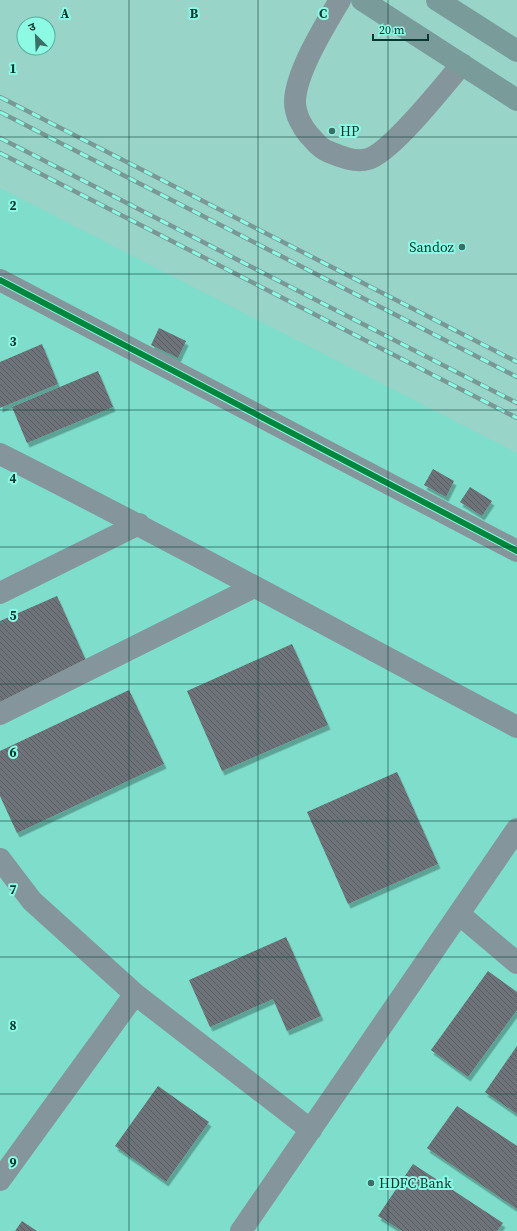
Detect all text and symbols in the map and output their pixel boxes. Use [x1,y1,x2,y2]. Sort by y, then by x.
text: A [61,5,70,22]
text: B [190,5,199,22]
text: C [319,5,327,22]
north arrow [16,16,56,56]
scale bar [373,16,428,42]
text: उ [26,19,39,35]
text: 20 m [379,22,405,38]
text: 1 [9,60,17,77]
place label: HP [340,121,359,141]
marker: HP [327,126,337,136]
text: 2 [9,197,17,214]
place label: Sandoz [409,237,455,257]
marker: Sandoz [457,242,467,252]
text: 3 [9,333,17,350]
text: 4 [9,470,17,487]
text: 5 [9,607,17,624]
text: 6 [9,744,17,761]
text: 7 [9,881,17,898]
text: 8 [9,1017,17,1034]
text: 9 [9,1154,17,1171]
place label: HDFC Bank [379,1173,452,1193]
marker: HDFC Bank [366,1178,376,1188]

